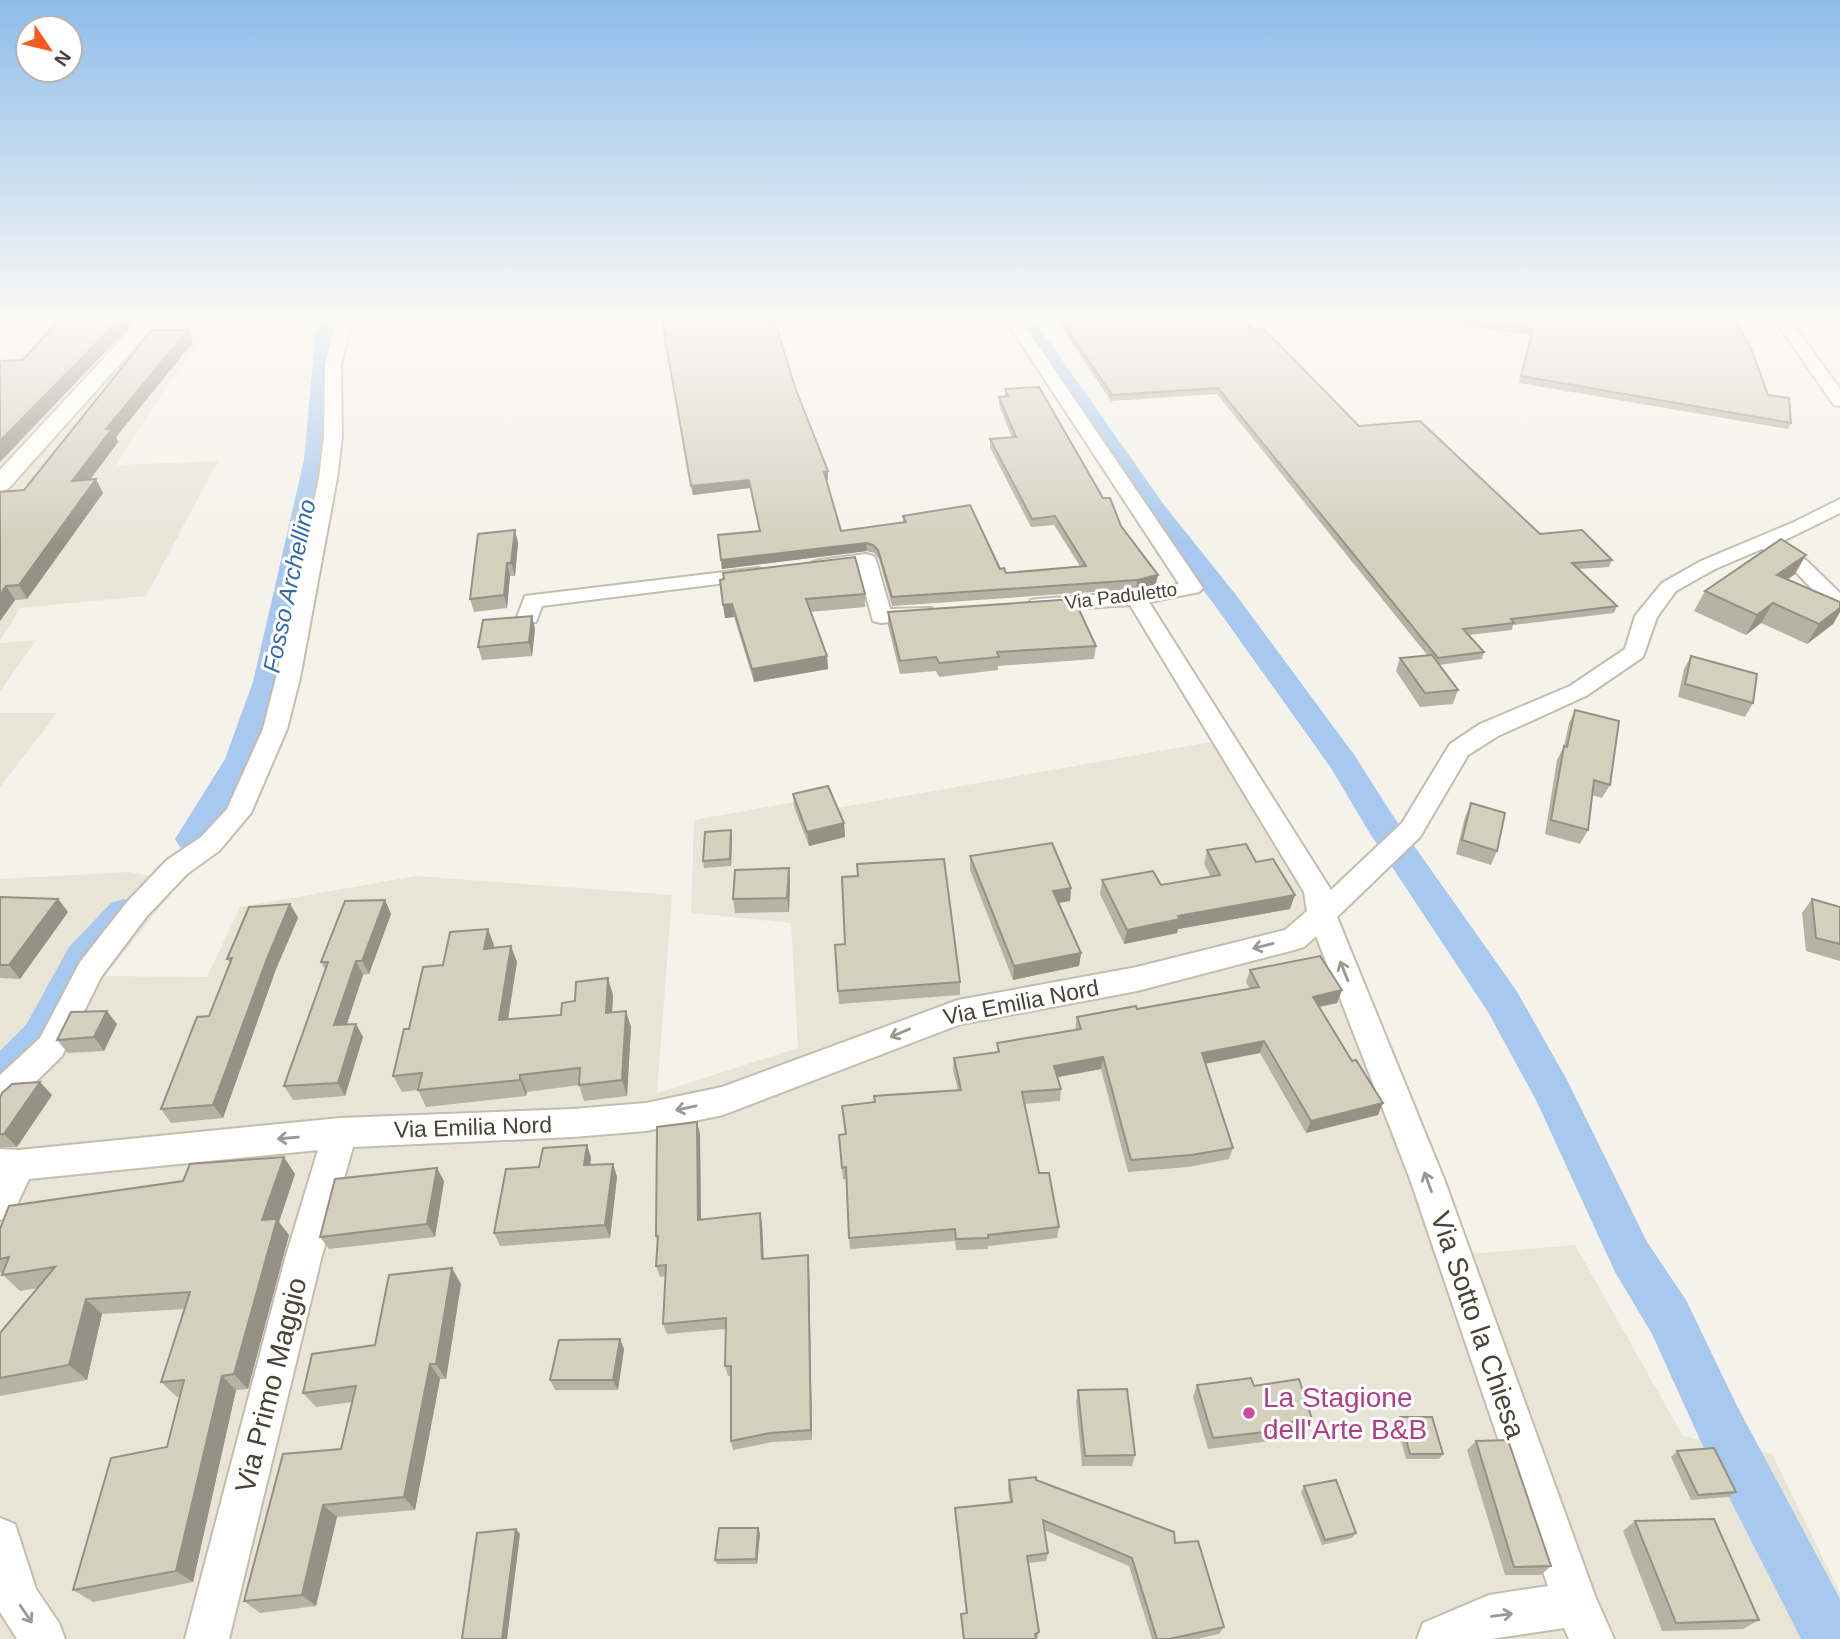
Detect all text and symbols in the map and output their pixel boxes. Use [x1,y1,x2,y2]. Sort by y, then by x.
north arrow [14,14,84,84]
text: N [50,47,75,70]
water label: Fosso Archellino [257,497,321,675]
street label: Via Paduletto [1064,579,1178,613]
one-way arrow [1252,940,1275,953]
one-way arrow [1337,960,1350,982]
street label: Via Emilia Nord [941,974,1101,1030]
one-way arrow [889,1027,911,1040]
one-way arrow [675,1102,698,1116]
street label: Via Emilia Nord [394,1111,552,1143]
one-way arrow [277,1132,300,1145]
one-way arrow [1421,1172,1434,1194]
street label: Via Sotto la Chiesa [1425,1208,1531,1443]
street label: Via Primo Maggio [229,1274,313,1496]
place label: La Stagione dell'Arte B&B [1263,1382,1427,1445]
marker: La Stagione dell'Arte B&B [1241,1405,1257,1421]
one-way arrow [19,1603,33,1623]
one-way arrow [1490,1608,1513,1621]

